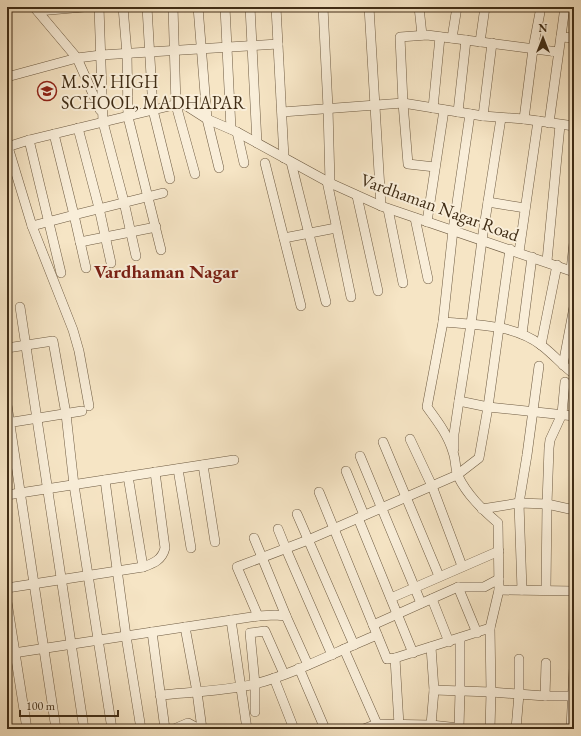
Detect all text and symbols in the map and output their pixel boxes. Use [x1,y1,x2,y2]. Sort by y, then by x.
north arrow [523,18,563,58]
text: N [539,21,548,35]
place label: M.S.V. HIGH SCHOOL, MADHAPAR [61,70,246,114]
school or university icon: M.S.V. HIGH SCHOOL, MADHAPAR [36,80,58,102]
street label: Vardhaman Nagar Road [358,168,523,247]
district label: Vardhaman Nagar [94,259,239,284]
scale bar [20,692,118,718]
text: 100 m [26,698,56,714]

